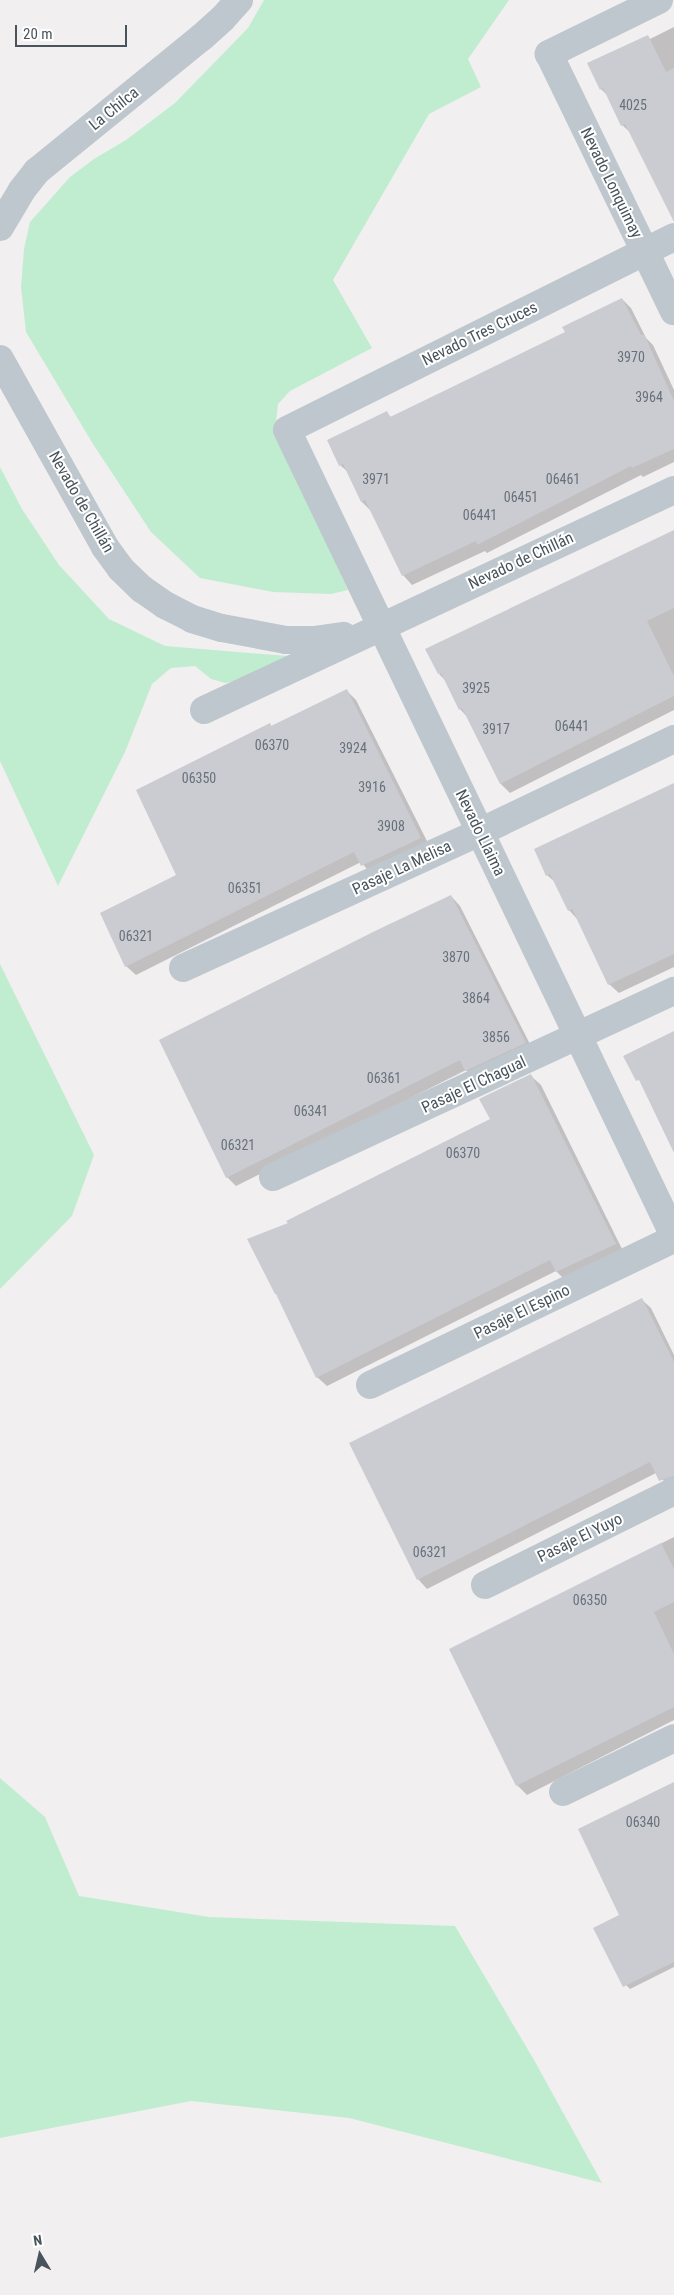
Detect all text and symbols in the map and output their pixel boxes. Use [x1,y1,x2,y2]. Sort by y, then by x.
scale bar [18,15,130,47]
text: 20 m [23,25,53,43]
street label: La Chilca [85,83,143,135]
house number: 4025 [619,97,647,113]
street label: Nevado Lonquimay [576,125,646,241]
street label: Nevado Tres Cruces [419,298,541,370]
house number: 3970 [617,349,645,365]
house number: 3964 [635,389,663,405]
street label: Nevado de Chillán [44,448,118,556]
house number: 3971 [362,471,390,487]
house number: 06461 [546,471,580,487]
house number: 06451 [504,489,538,505]
house number: 06441 [463,507,497,523]
street label: Nevado de Chillán [465,528,577,594]
house number: 3925 [462,680,490,696]
house number: 06441 [555,718,589,734]
house number: 3917 [482,721,510,737]
house number: 06370 [255,737,289,753]
house number: 3924 [339,740,367,756]
house number: 06350 [182,770,216,786]
house number: 3916 [358,779,386,795]
street label: Nevado Llaima [451,787,509,879]
house number: 3908 [377,818,405,834]
street label: Pasaje La Melisa [349,837,455,899]
house number: 06351 [228,880,262,896]
house number: 06321 [119,928,153,944]
house number: 3870 [442,949,470,965]
house number: 3864 [462,990,490,1006]
house number: 3856 [482,1029,510,1045]
street label: Pasaje El Chagual [419,1052,529,1118]
house number: 06361 [367,1070,401,1086]
house number: 06341 [294,1103,328,1119]
house number: 06321 [221,1137,255,1153]
house number: 06370 [446,1145,480,1161]
street label: Pasaje El Espino [471,1281,573,1343]
street label: Pasaje El Yuyo [535,1509,625,1567]
house number: 06321 [413,1544,447,1560]
house number: 06350 [573,1592,607,1608]
house number: 06340 [626,1814,660,1830]
north arrow [15,2230,65,2280]
text: N [32,2232,43,2249]

